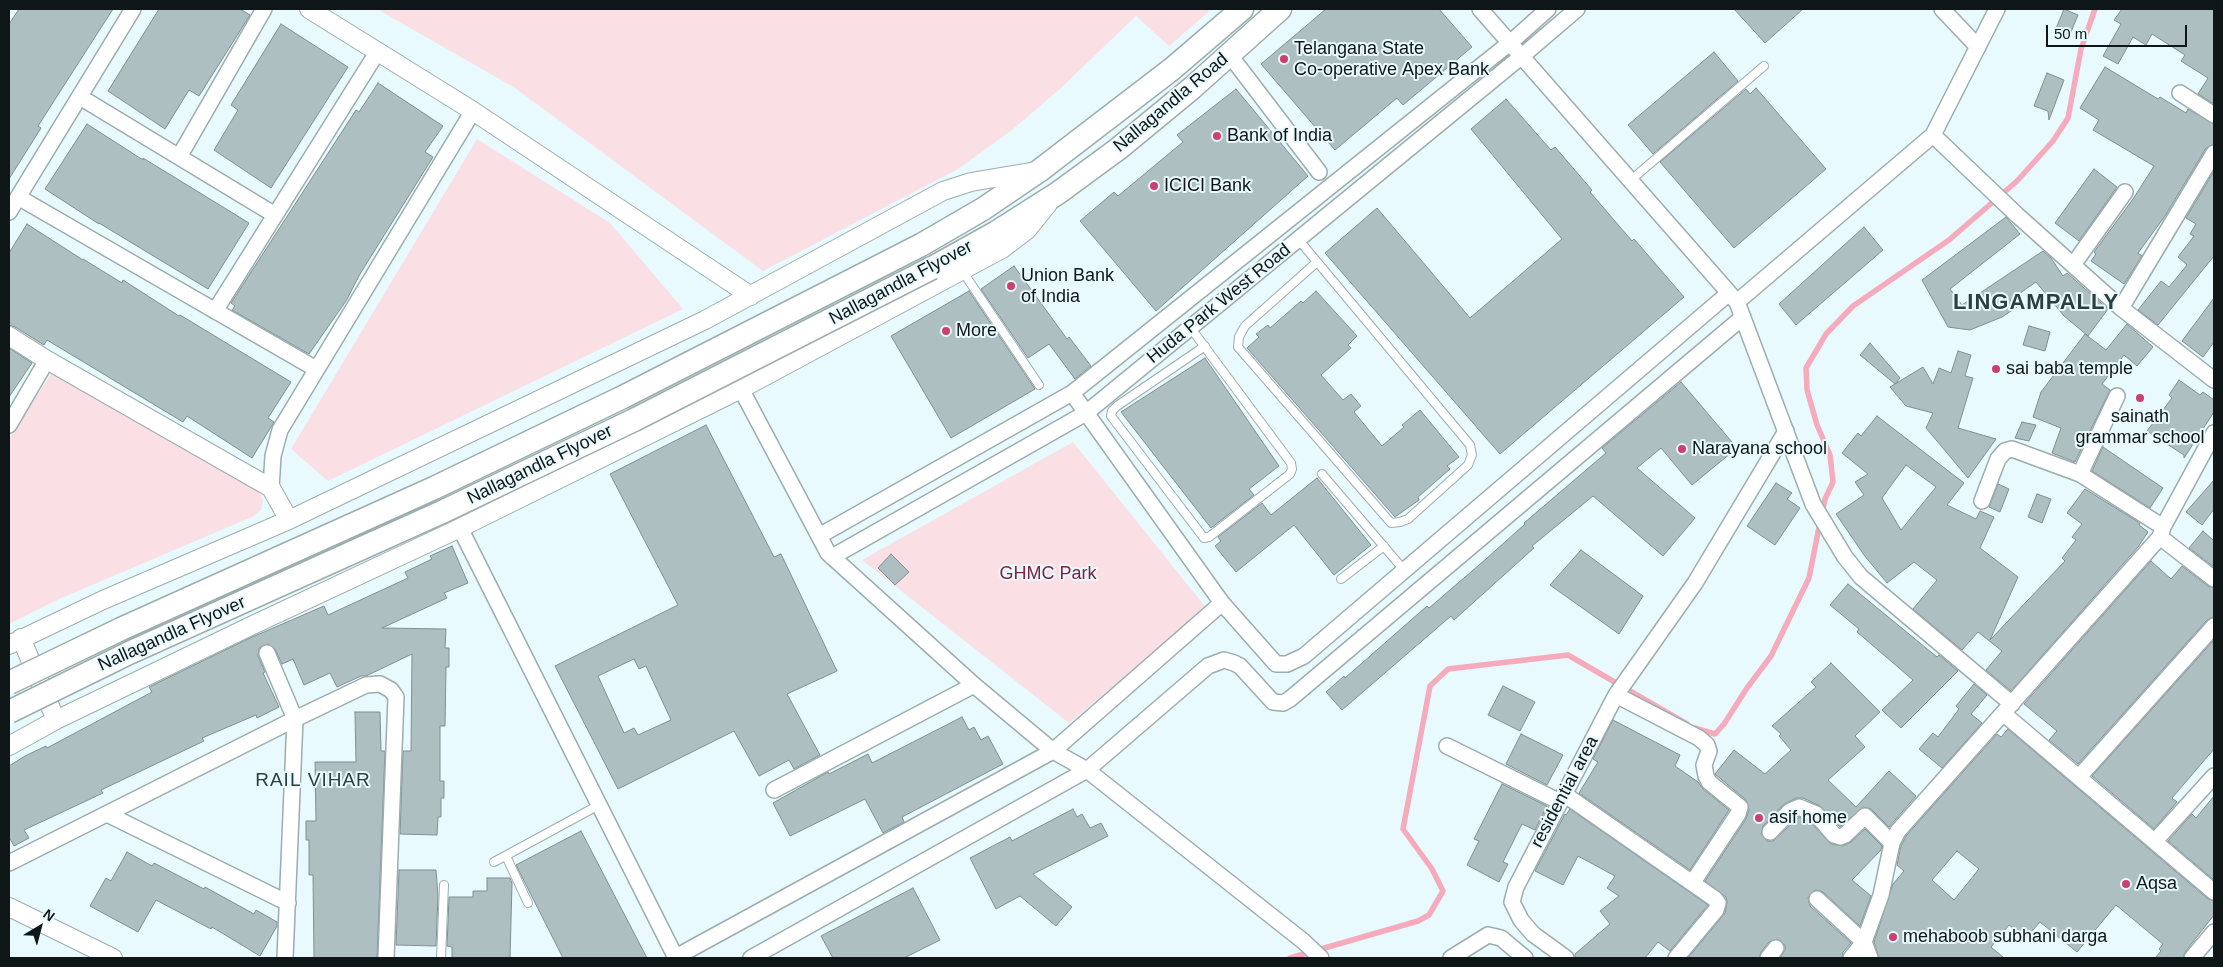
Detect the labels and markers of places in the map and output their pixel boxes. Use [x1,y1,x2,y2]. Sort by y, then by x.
place label: Telangana State Co-operative Apex Bank [1294,38,1489,80]
marker: Telangana State Co-operative Apex Bank [1278,53,1290,65]
place label: Bank of India [1227,125,1332,147]
marker: Bank of India [1211,130,1223,142]
place label: ICICI Bank [1164,175,1251,197]
marker: ICICI Bank [1148,180,1160,192]
place label: Union Bank of India [1021,265,1114,308]
marker: Union Bank of India [1005,280,1017,292]
place label: More [956,320,997,342]
marker: More [940,325,952,337]
place label: sai baba temple [2006,358,2133,380]
marker: sai baba temple [1990,363,2002,375]
marker: sainath grammar school [2134,392,2146,404]
place label: sainath grammar school [2075,406,2205,448]
place label: Narayana school [1692,438,1827,460]
marker: Narayana school [1676,443,1688,455]
place label: asif home [1769,807,1847,829]
marker: asif home [1753,812,1765,824]
place label: Aqsa [2136,873,2177,895]
marker: Aqsa [2120,878,2132,890]
place label: mehaboob subhani darga [1903,926,2107,948]
marker: mehaboob subhani darga [1887,931,1899,943]

